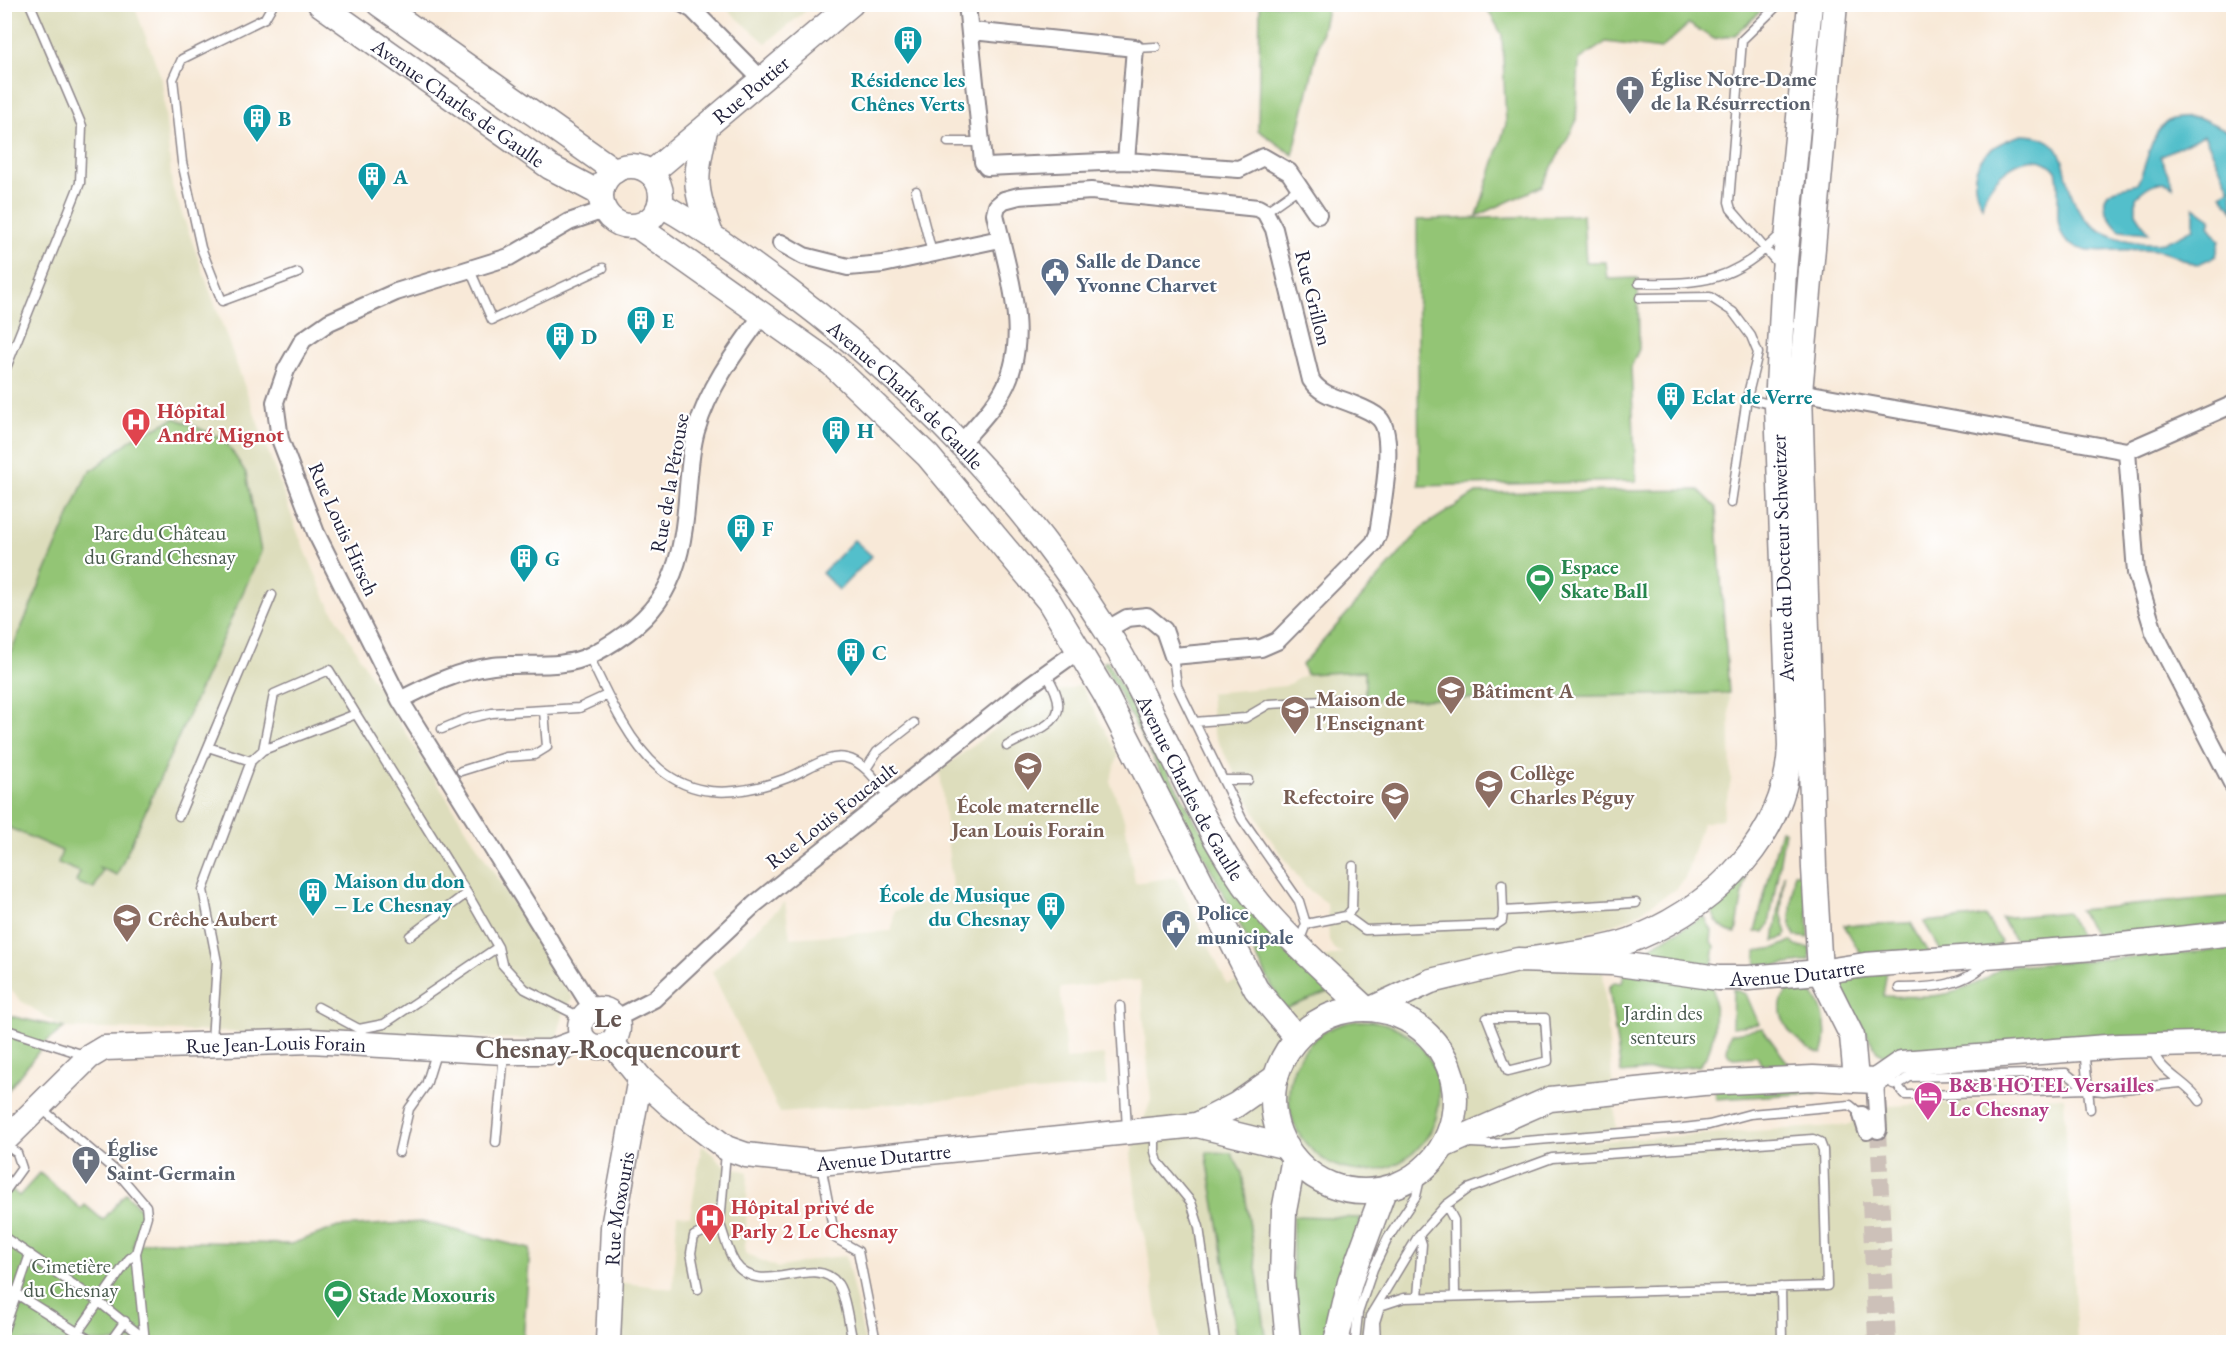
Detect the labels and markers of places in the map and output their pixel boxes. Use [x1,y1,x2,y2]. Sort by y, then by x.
building icon: Résidence les Chênes Verts [892,24,924,66]
place label: Église Notre-Dame de la Résurrection [1651,65,1817,116]
place label: Résidence les Chênes Verts [851,66,965,117]
church icon: Église Notre-Dame de la Résurrection [1614,74,1646,116]
building icon: B [241,102,273,144]
place label: B [278,105,291,132]
building icon: A [356,160,388,202]
place label: A [392,163,409,190]
place label: Salle de Dance Yvonne Charvet [1076,247,1217,298]
public building icon: Salle de Dance Yvonne Charvet [1039,256,1071,298]
building icon: E [625,304,657,346]
place label: E [662,307,674,334]
building icon: D [544,320,576,362]
place label: D [581,323,597,350]
building icon: Eclat de Verre [1655,380,1687,422]
place label: Eclat de Verre [1692,383,1813,410]
place label: Hôpital André Mignot [156,397,284,448]
hospital icon: Hôpital André Mignot [120,406,152,448]
building icon: H [820,414,852,456]
place label: H [857,417,874,444]
building icon: F [725,512,757,554]
place label: F [762,515,774,542]
building icon: G [508,542,540,584]
place label: G [545,545,560,572]
place label: Espace Skate Ball [1561,553,1648,604]
sports icon: Espace Skate Ball [1524,562,1556,604]
building icon: C [835,636,867,678]
place label: C [872,639,887,666]
school or university icon: Bâtiment A [1435,674,1467,716]
place label: Bâtiment A [1472,677,1575,704]
place label: Maison de l'Enseignant [1316,685,1425,736]
school or university icon: Maison de l'Enseignant [1279,694,1311,736]
school or university icon: École maternelle Jean Louis Forain [1012,750,1044,792]
place label: Collège Charles Péguy [1510,759,1635,810]
school or university icon: Collège Charles Péguy [1473,768,1505,810]
school or university icon: Refectoire [1379,780,1411,822]
place label: Refectoire [1283,783,1374,810]
place label: École maternelle Jean Louis Forain [949,792,1105,843]
place label: Maison du don – Le Chesnay [334,867,465,918]
building icon: Maison du don – Le Chesnay [297,876,329,918]
place label: École de Musique du Chesnay [879,881,1031,932]
building icon: École de Musique du Chesnay [1035,890,1067,932]
place label: Police municipale [1197,899,1294,950]
school or university icon: Crêche Aubert [111,902,143,944]
place label: Crêche Aubert [148,905,277,932]
public building icon: Police municipale [1160,908,1192,950]
place label: B&B HOTEL Versailles Le Chesnay [1949,1071,2154,1122]
hotel icon: B&B HOTEL Versailles Le Chesnay [1912,1080,1944,1122]
place label: Église Saint-Germain [107,1135,236,1186]
church icon: Église Saint-Germain [70,1144,102,1186]
place label: Hôpital privé de Parly 2 Le Chesnay [731,1193,899,1244]
hospital icon: Hôpital privé de Parly 2 Le Chesnay [694,1202,726,1244]
sports icon: Stade Moxouris [322,1278,354,1320]
place label: Stade Moxouris [359,1281,495,1308]

